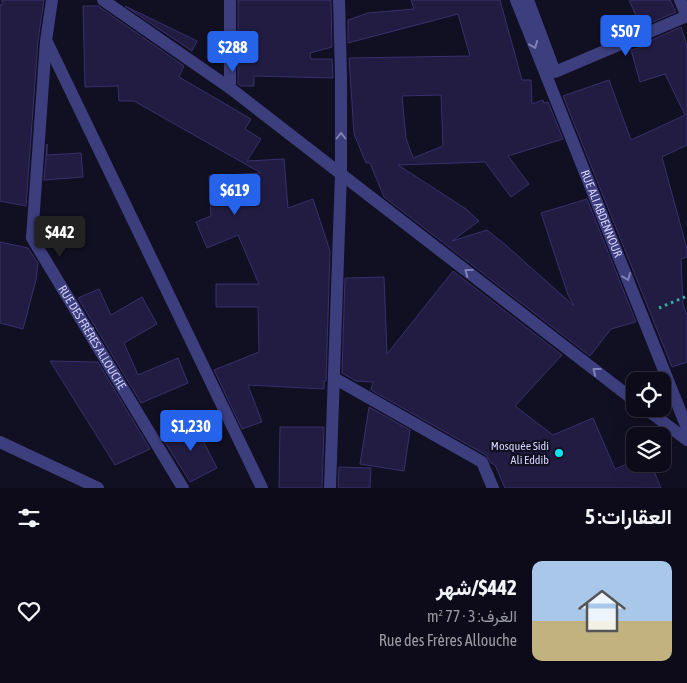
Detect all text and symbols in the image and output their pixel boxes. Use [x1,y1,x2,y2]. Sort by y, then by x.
pin: $507 [596,15,656,57]
text: $507 [611,22,641,40]
pin: $288 [203,30,263,73]
text: $288 [218,38,248,56]
one-way arrow [528,40,538,49]
one-way arrow [336,132,346,140]
street label: RUE ALI ABDENNOUR [578,168,625,259]
pin: $619 [205,174,265,216]
text: $619 [220,181,250,199]
pin: $442 [30,216,90,258]
text: $442 [45,223,75,241]
one-way arrow [465,269,474,277]
one-way arrow [621,272,632,281]
street label: RUE DES FRÈRES ALLOUCHE [55,283,129,392]
one-way arrow [592,368,602,377]
map controls [626,372,671,472]
button: locate [626,372,671,417]
pin: $1,230 [150,410,232,452]
text: $1,230 [171,417,211,435]
button: layers [626,427,671,472]
place label: Mosquée Sidi Ali Eddib [491,439,549,467]
marker: Mosquée Sidi Ali Eddib [553,447,565,459]
icon: filters [15,504,43,532]
text: العقارات: 5 [585,504,672,528]
text: $442/شهر [436,575,517,599]
icon: home [572,581,632,641]
icon: heart [15,597,43,625]
text: الغرف: 3 · 77 m² [427,607,517,625]
text: Rue des Frères Allouche [379,631,517,649]

